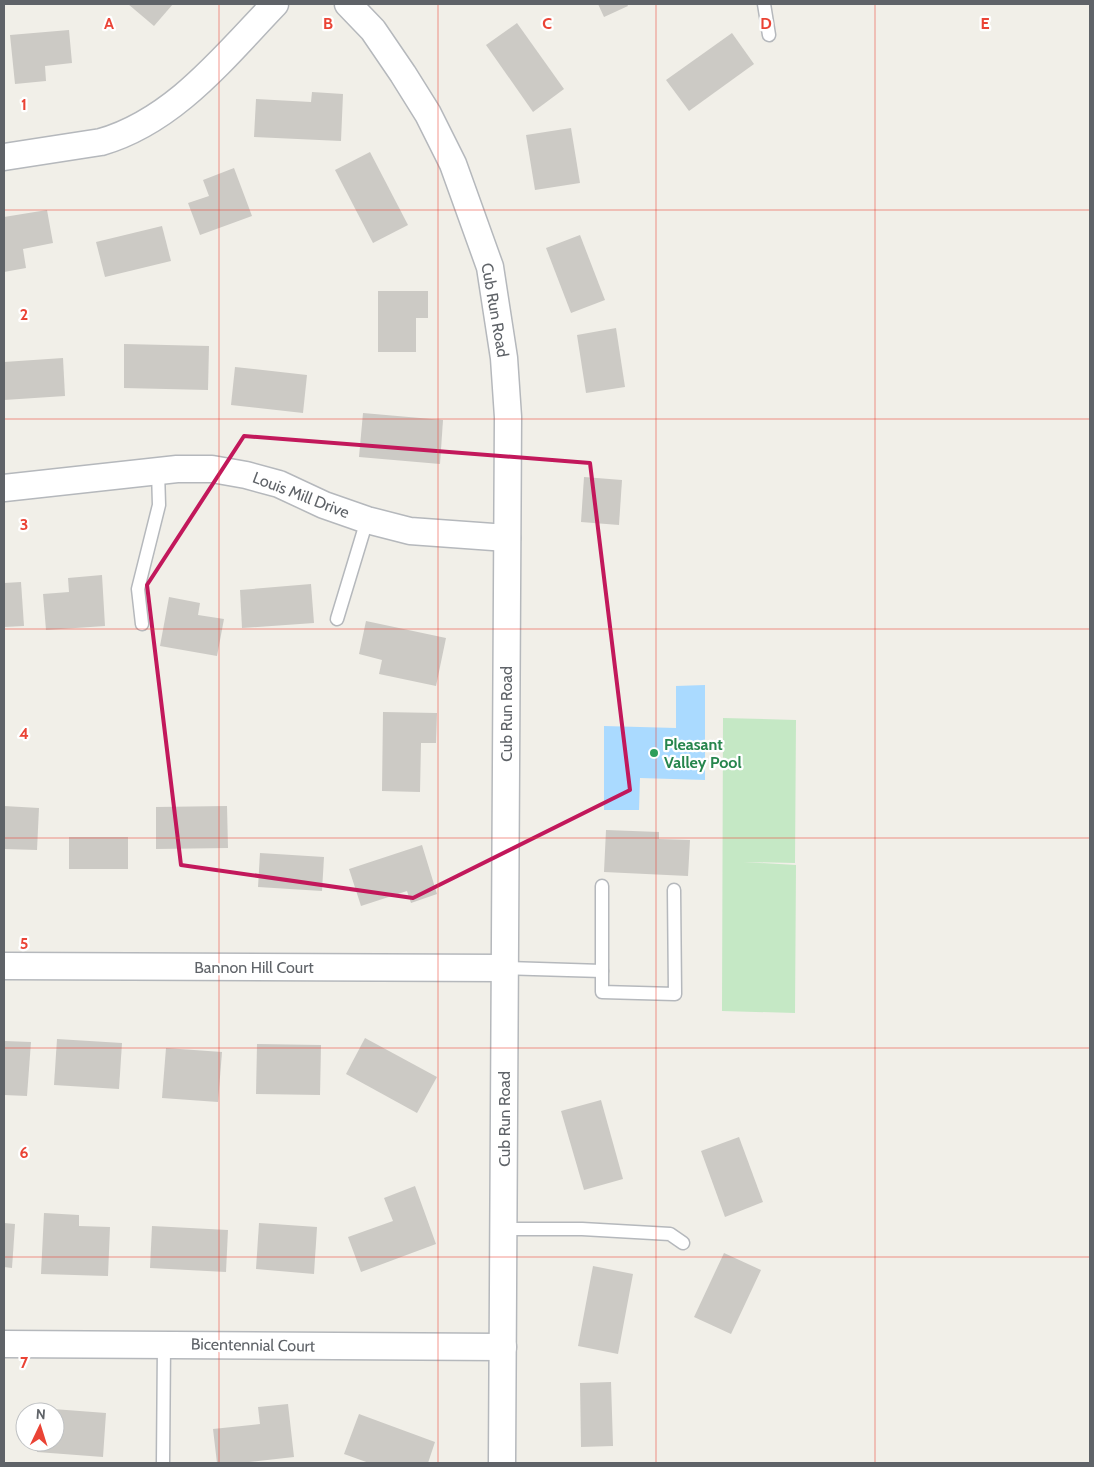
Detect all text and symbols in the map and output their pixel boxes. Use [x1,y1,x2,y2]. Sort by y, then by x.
text: A [104,14,114,33]
text: B [323,14,333,33]
text: C [542,14,552,33]
text: D [760,14,772,33]
text: E [980,14,990,33]
text: 1 [21,95,27,114]
street label: Cub Run Road [477,261,513,359]
text: 2 [20,305,28,324]
street label: Louis Mill Drive [250,468,352,522]
text: 3 [20,515,28,534]
street label: Cub Run Road [497,666,516,762]
text: 4 [19,724,29,743]
place label: Pleasant Valley Pool [664,735,742,772]
marker: Pleasant Valley Pool [648,747,660,759]
text: 5 [20,934,28,953]
street label: Bannon Hill Court [194,958,314,977]
street label: Cub Run Road [495,1071,514,1167]
text: 6 [20,1143,29,1162]
street label: Bicentennial Court [191,1334,316,1356]
text: 7 [20,1353,29,1372]
north arrow [15,1402,65,1452]
text: N [35,1405,46,1423]

